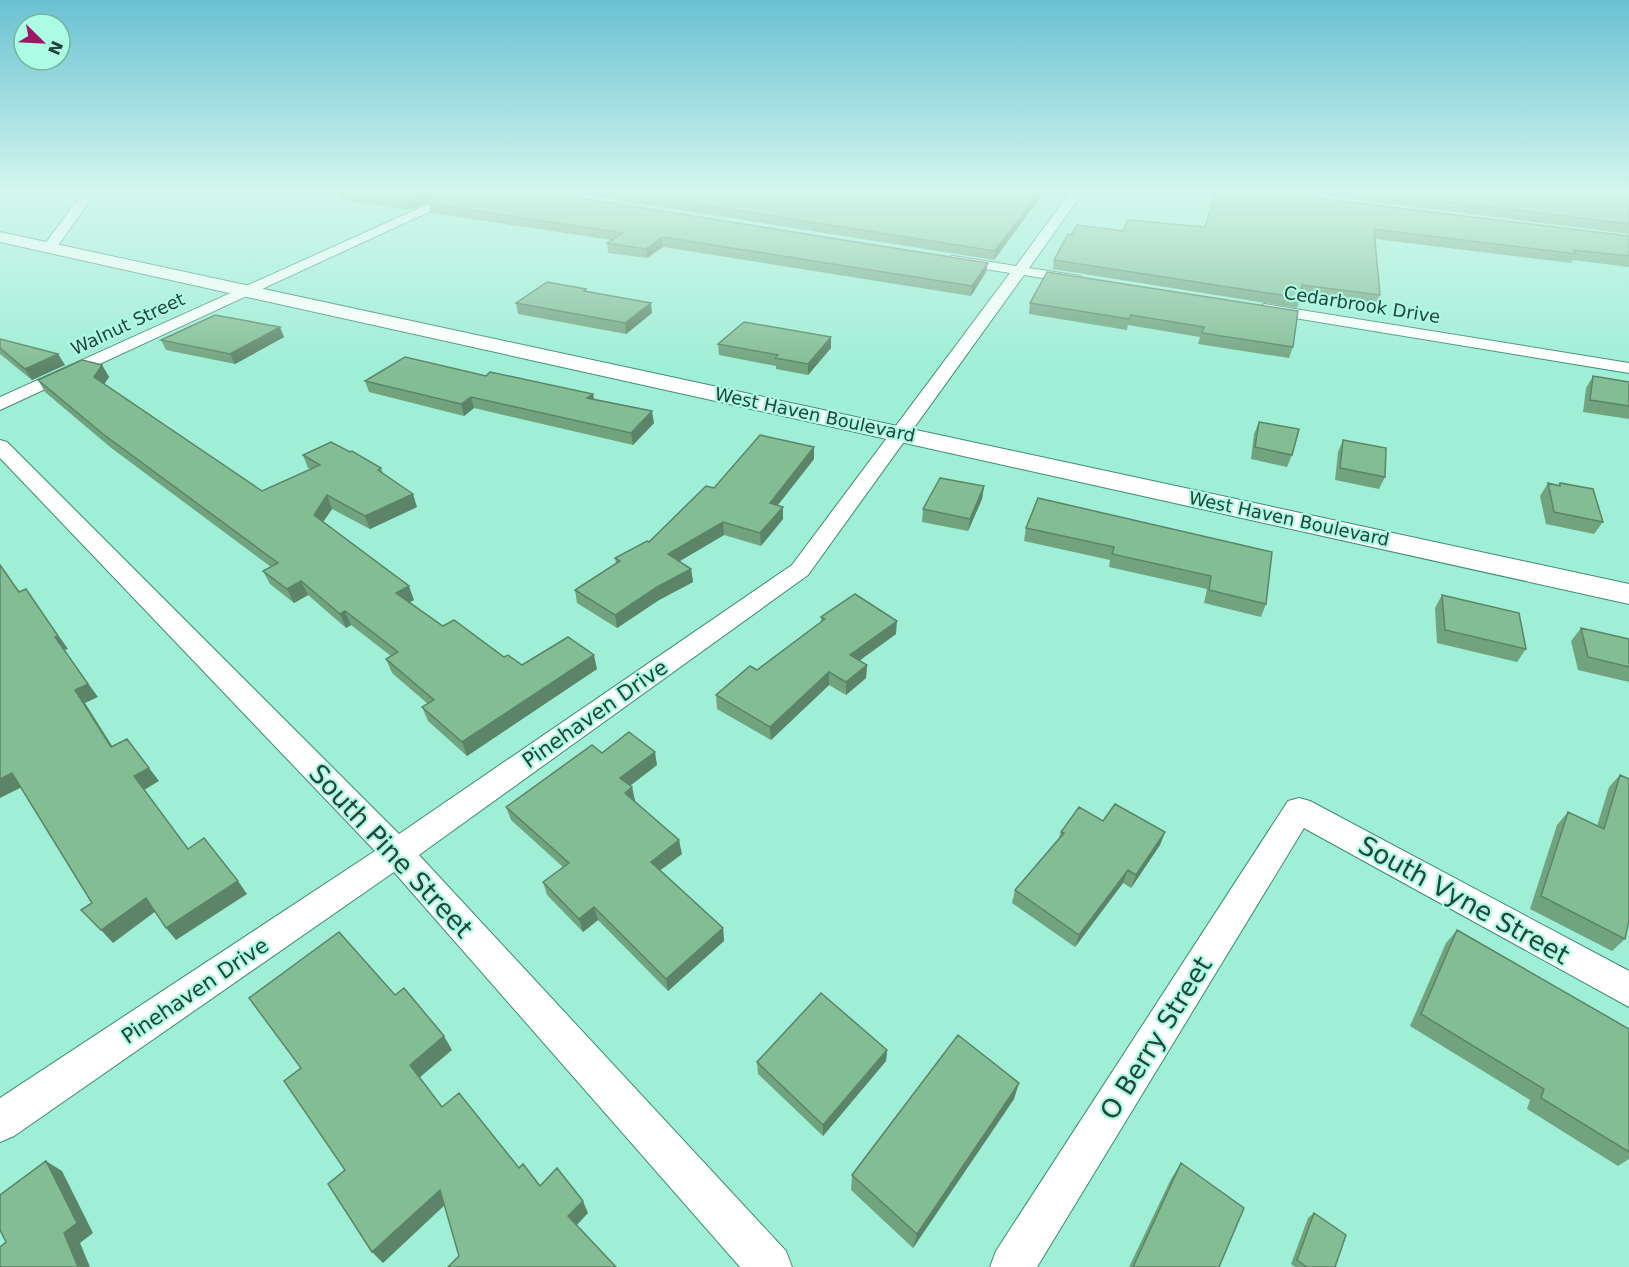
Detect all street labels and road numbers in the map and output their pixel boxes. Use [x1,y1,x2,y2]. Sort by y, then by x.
street label: Cedarbrook Drive [1282,282,1442,327]
street label: Walnut Street [68,288,188,359]
street label: West Haven Boulevard [713,383,917,446]
street label: West Haven Boulevard [1187,487,1391,550]
street label: Pinehaven Drive [518,655,672,773]
street label: South Pine Street [303,758,479,944]
street label: South Vyne Street [1354,830,1574,970]
street label: Pinehaven Drive [117,933,273,1049]
street label: O Berry Street [1094,951,1218,1125]

